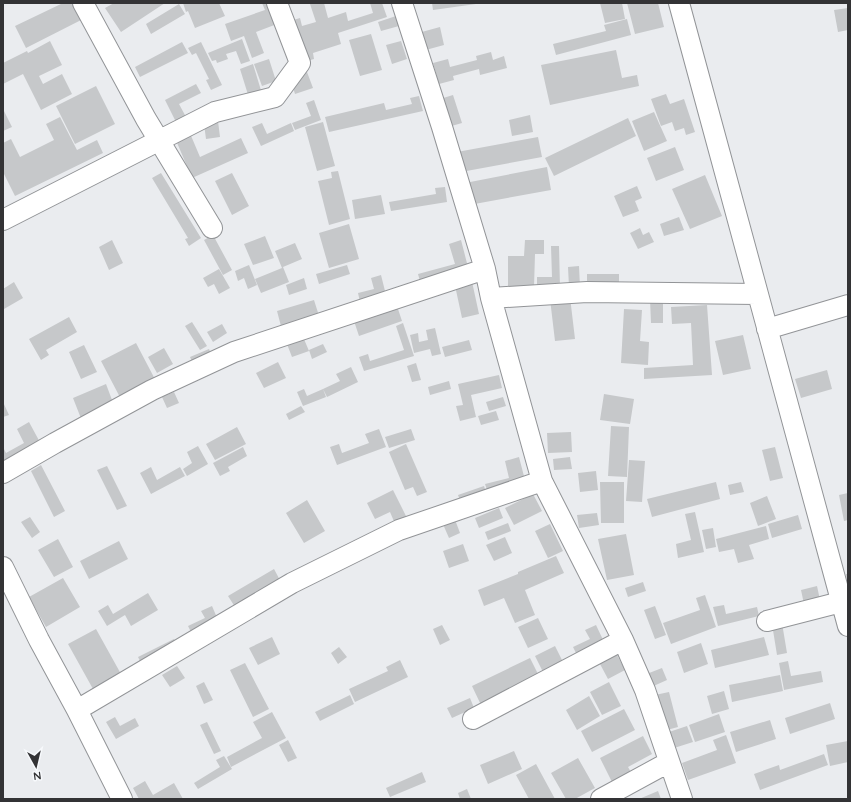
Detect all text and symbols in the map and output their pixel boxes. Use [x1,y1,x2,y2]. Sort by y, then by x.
north arrow [16,746,56,786]
text: N [32,768,42,783]

